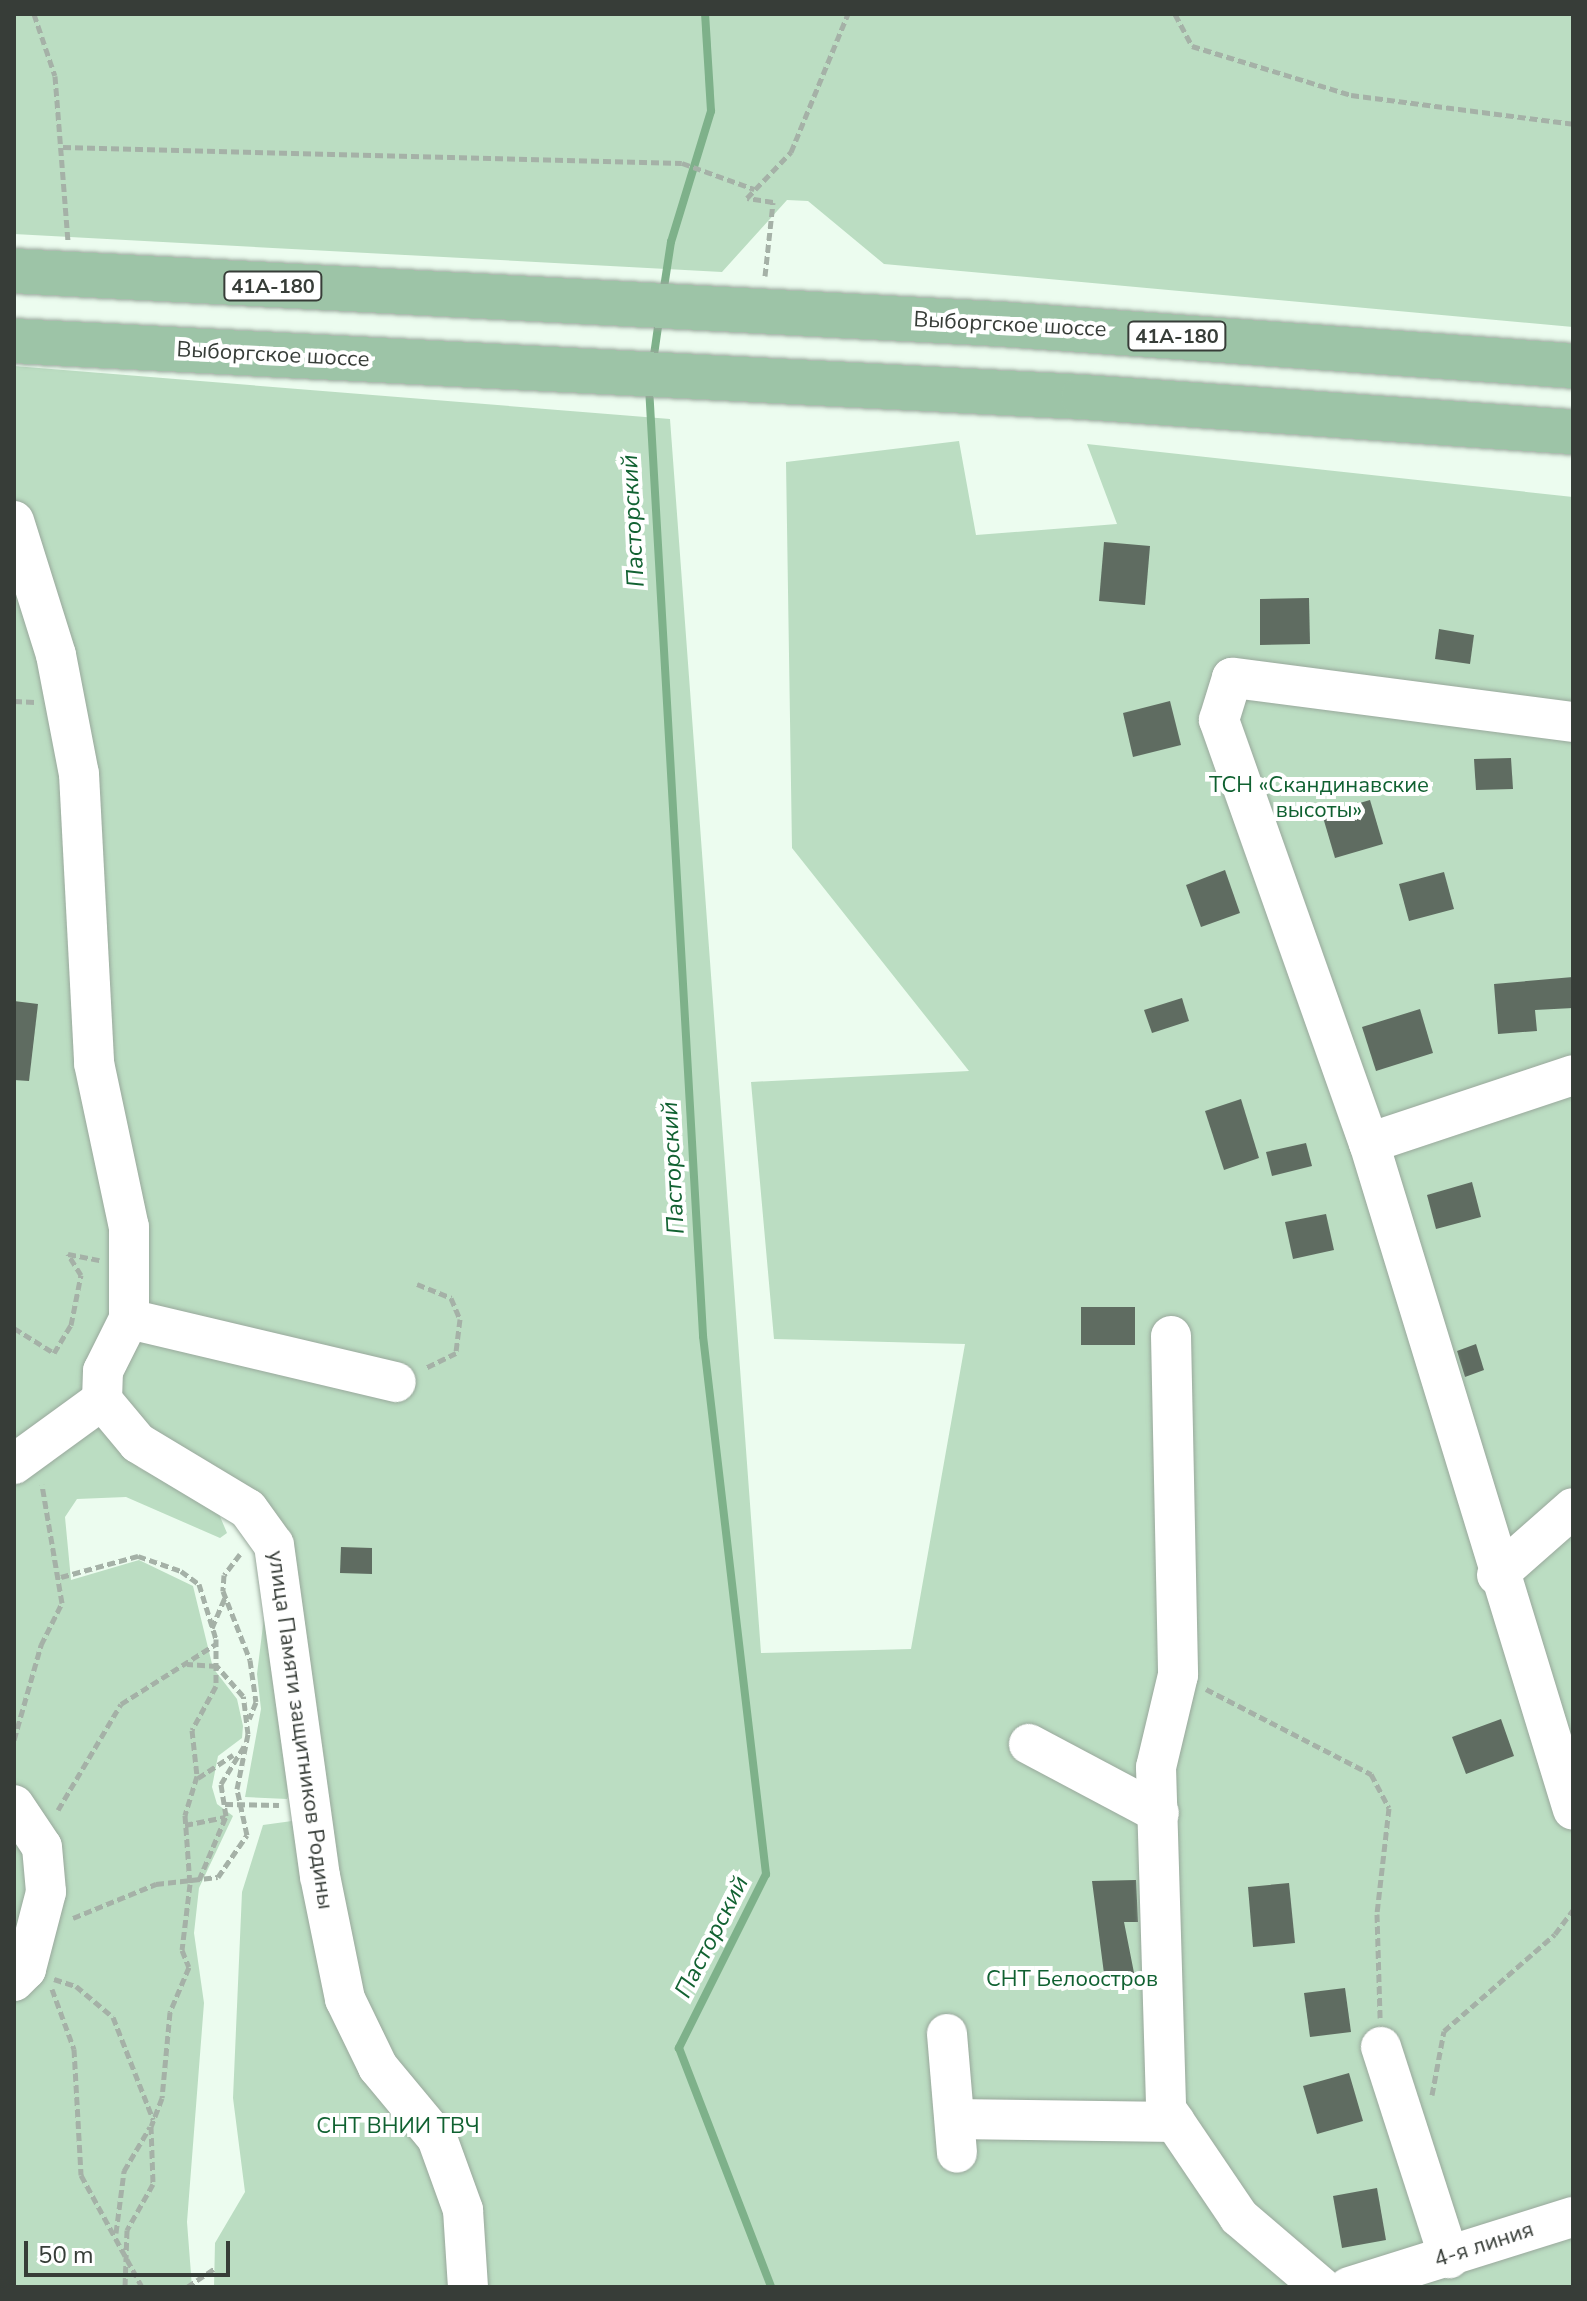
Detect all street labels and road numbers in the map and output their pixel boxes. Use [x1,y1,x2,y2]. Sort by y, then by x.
road number: 41А-180 [223,270,323,302]
street label: Выборгское шоссе [913,307,1107,343]
road number: 41А-180 [1127,320,1227,352]
street label: Выборгское шоссе [176,337,370,373]
street label: улица Памяти защитников Родины [262,1549,338,1911]
street label: 4-я линия [1431,2217,1537,2273]

